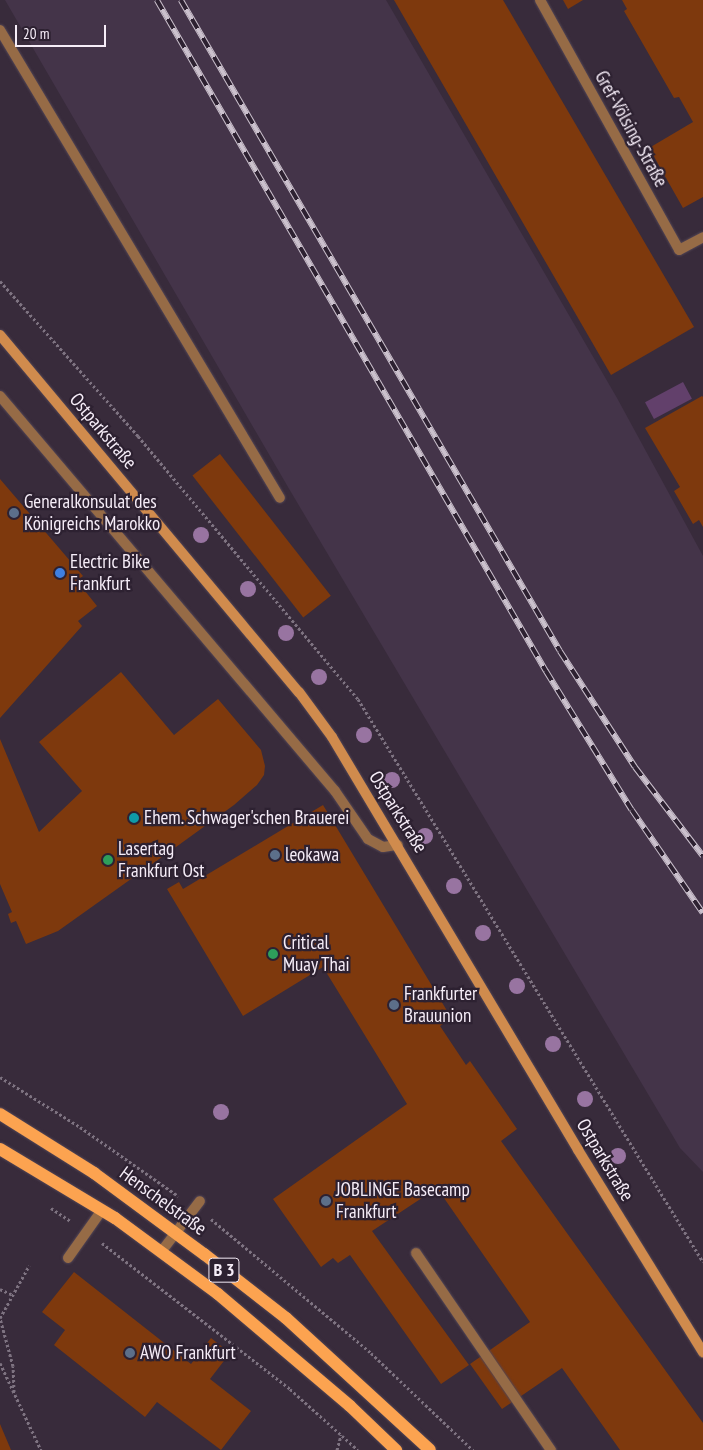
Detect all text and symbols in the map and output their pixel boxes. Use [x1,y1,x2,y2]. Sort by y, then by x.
scale bar [18,15,109,47]
text: 20 m [23,24,49,43]
street label: Gref-Völsing-Straße [590,67,672,191]
street label: Ostparkstraße [65,388,141,474]
place label: Generalkonsulat des Königreichs Marokko [24,491,160,535]
marker: Generalkonsulat des Königreichs Marokko [8,507,20,519]
place label: Electric Bike Frankfurt [70,551,150,595]
marker: Electric Bike Frankfurt [54,567,66,579]
street label: Ostparkstraße [364,767,432,857]
place label: Ehem. Schwager'schen Brauerei [144,807,351,829]
marker: Ehem. Schwager'schen Brauerei [128,812,140,824]
place label: Lasertag Frankfurt Ost [118,838,204,882]
place label: leokawa [285,844,339,866]
marker: leokawa [269,849,281,861]
marker: Lasertag Frankfurt Ost [102,854,114,866]
place label: Critical Muay Thai [283,932,351,976]
marker: Critical Muay Thai [267,948,279,960]
place label: Frankfurter Brauunion [404,983,477,1027]
marker: Frankfurter Brauunion [388,999,400,1011]
street label: Ostparkstraße [572,1115,638,1205]
street label: Henschelstraße [115,1162,211,1240]
place label: JOBLINGE Basecamp Frankfurt [336,1179,470,1223]
marker: JOBLINGE Basecamp Frankfurt [320,1195,332,1207]
road number: B 3 [208,1254,240,1286]
place label: AWO Frankfurt [140,1342,236,1364]
marker: AWO Frankfurt [124,1347,136,1359]

